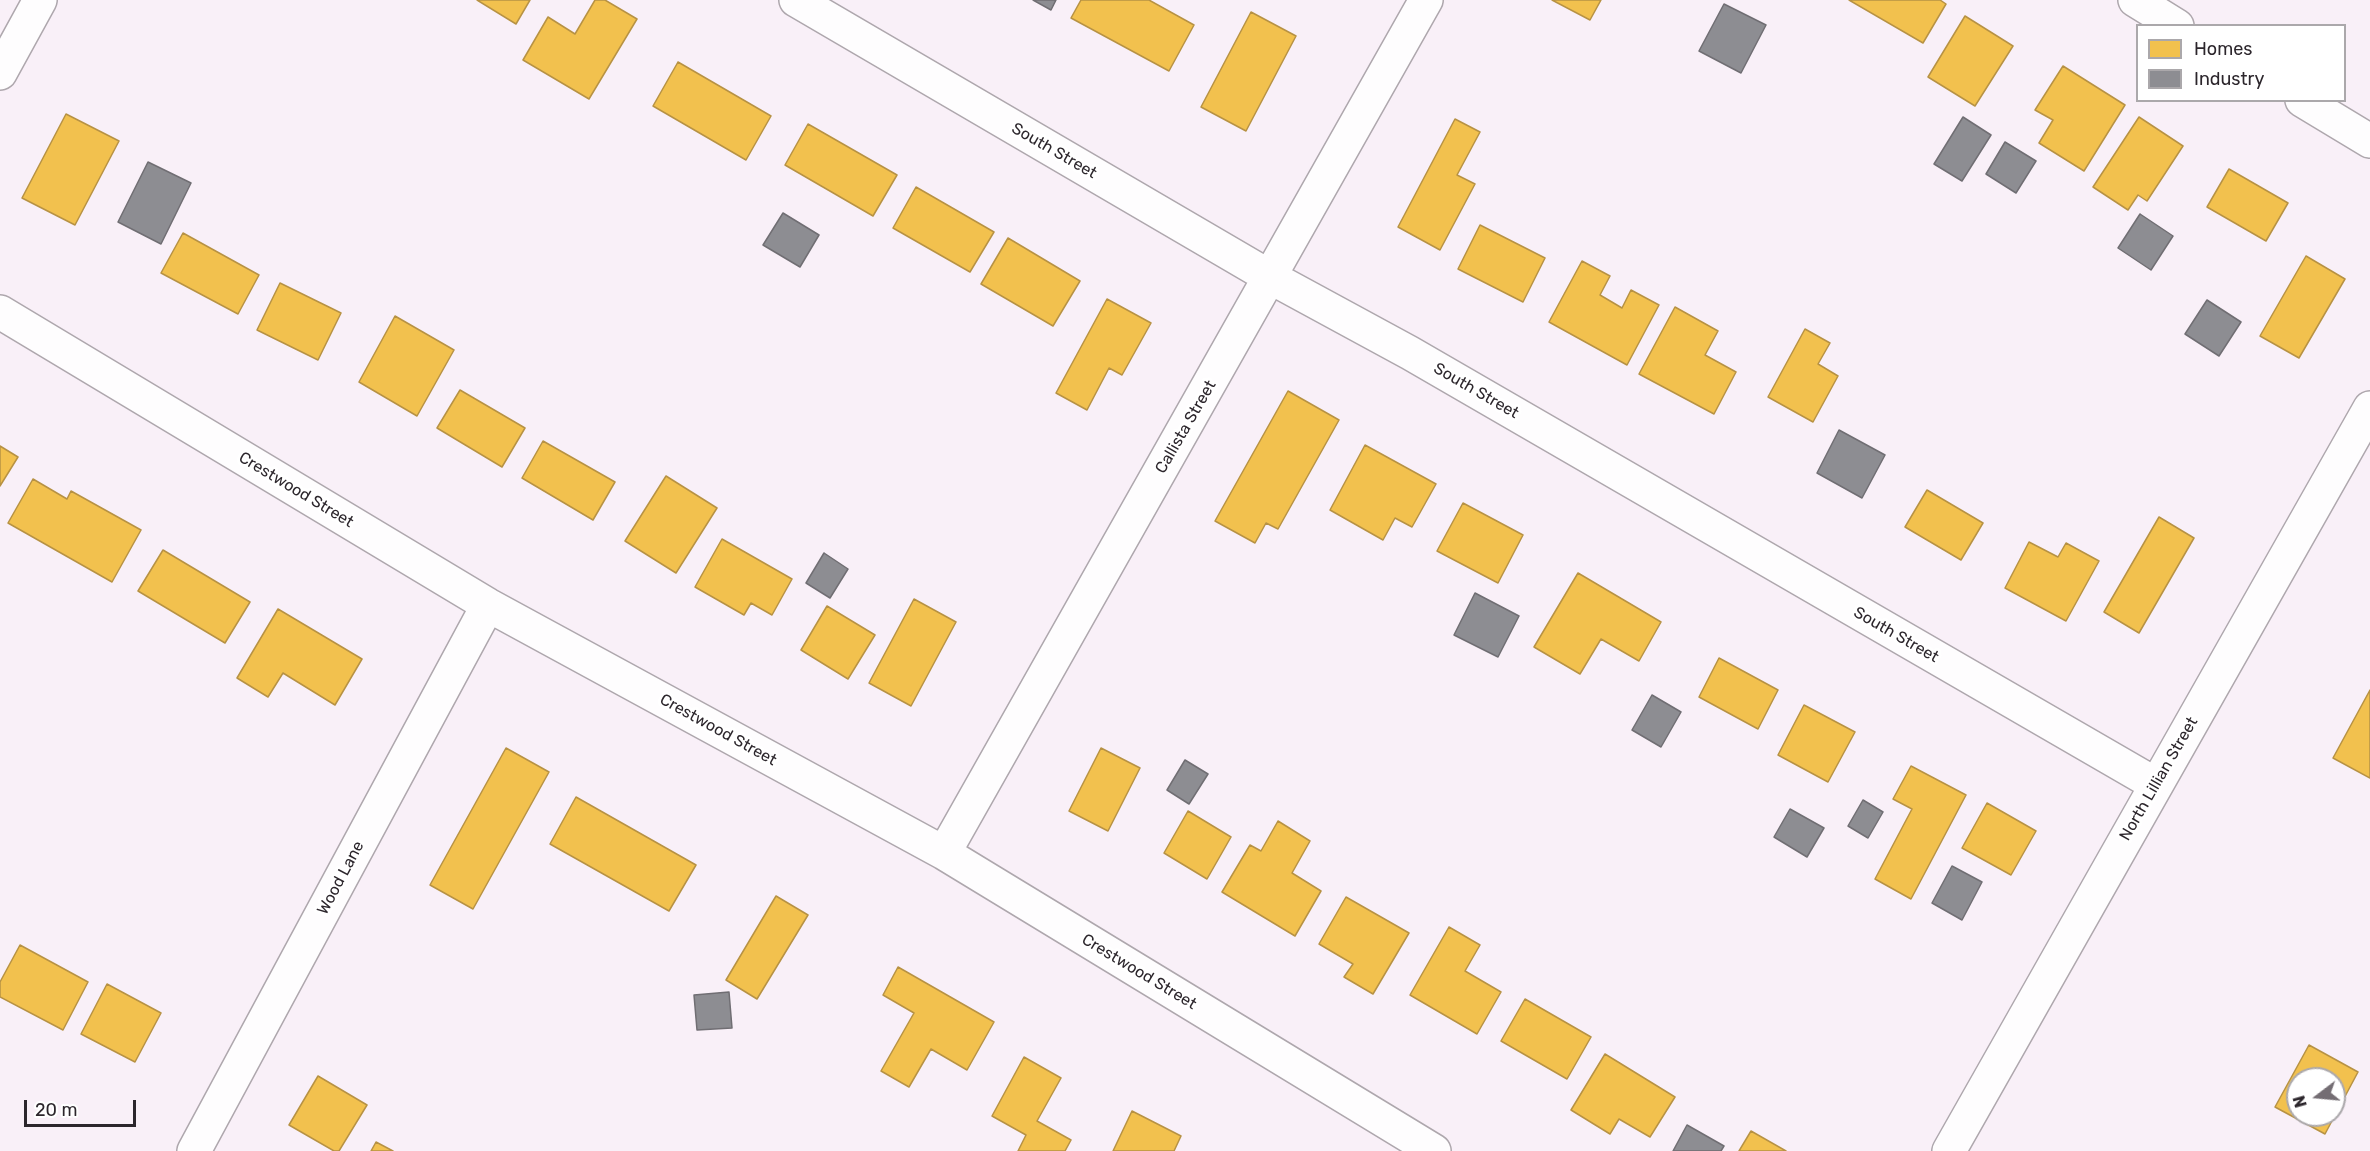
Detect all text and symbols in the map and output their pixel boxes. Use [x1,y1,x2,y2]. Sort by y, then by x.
legend [2136,24,2346,102]
text: Homes [2194,38,2252,60]
text: Industry [2194,68,2264,90]
street label: South Street [1008,119,1100,183]
street label: South Street [1430,359,1522,423]
street label: Callista Street [1152,377,1220,477]
street label: Crestwood Street [235,448,357,532]
street label: South Street [1850,603,1942,667]
street label: Crestwood Street [656,690,780,770]
street label: North Lillian Street [2116,714,2202,844]
street label: Wood Lane [314,838,368,918]
street label: Crestwood Street [1078,930,1200,1014]
north arrow [2286,1067,2346,1127]
scale bar [27,1088,140,1126]
text: N [2289,1093,2311,1110]
text: 20 m [35,1099,77,1121]

